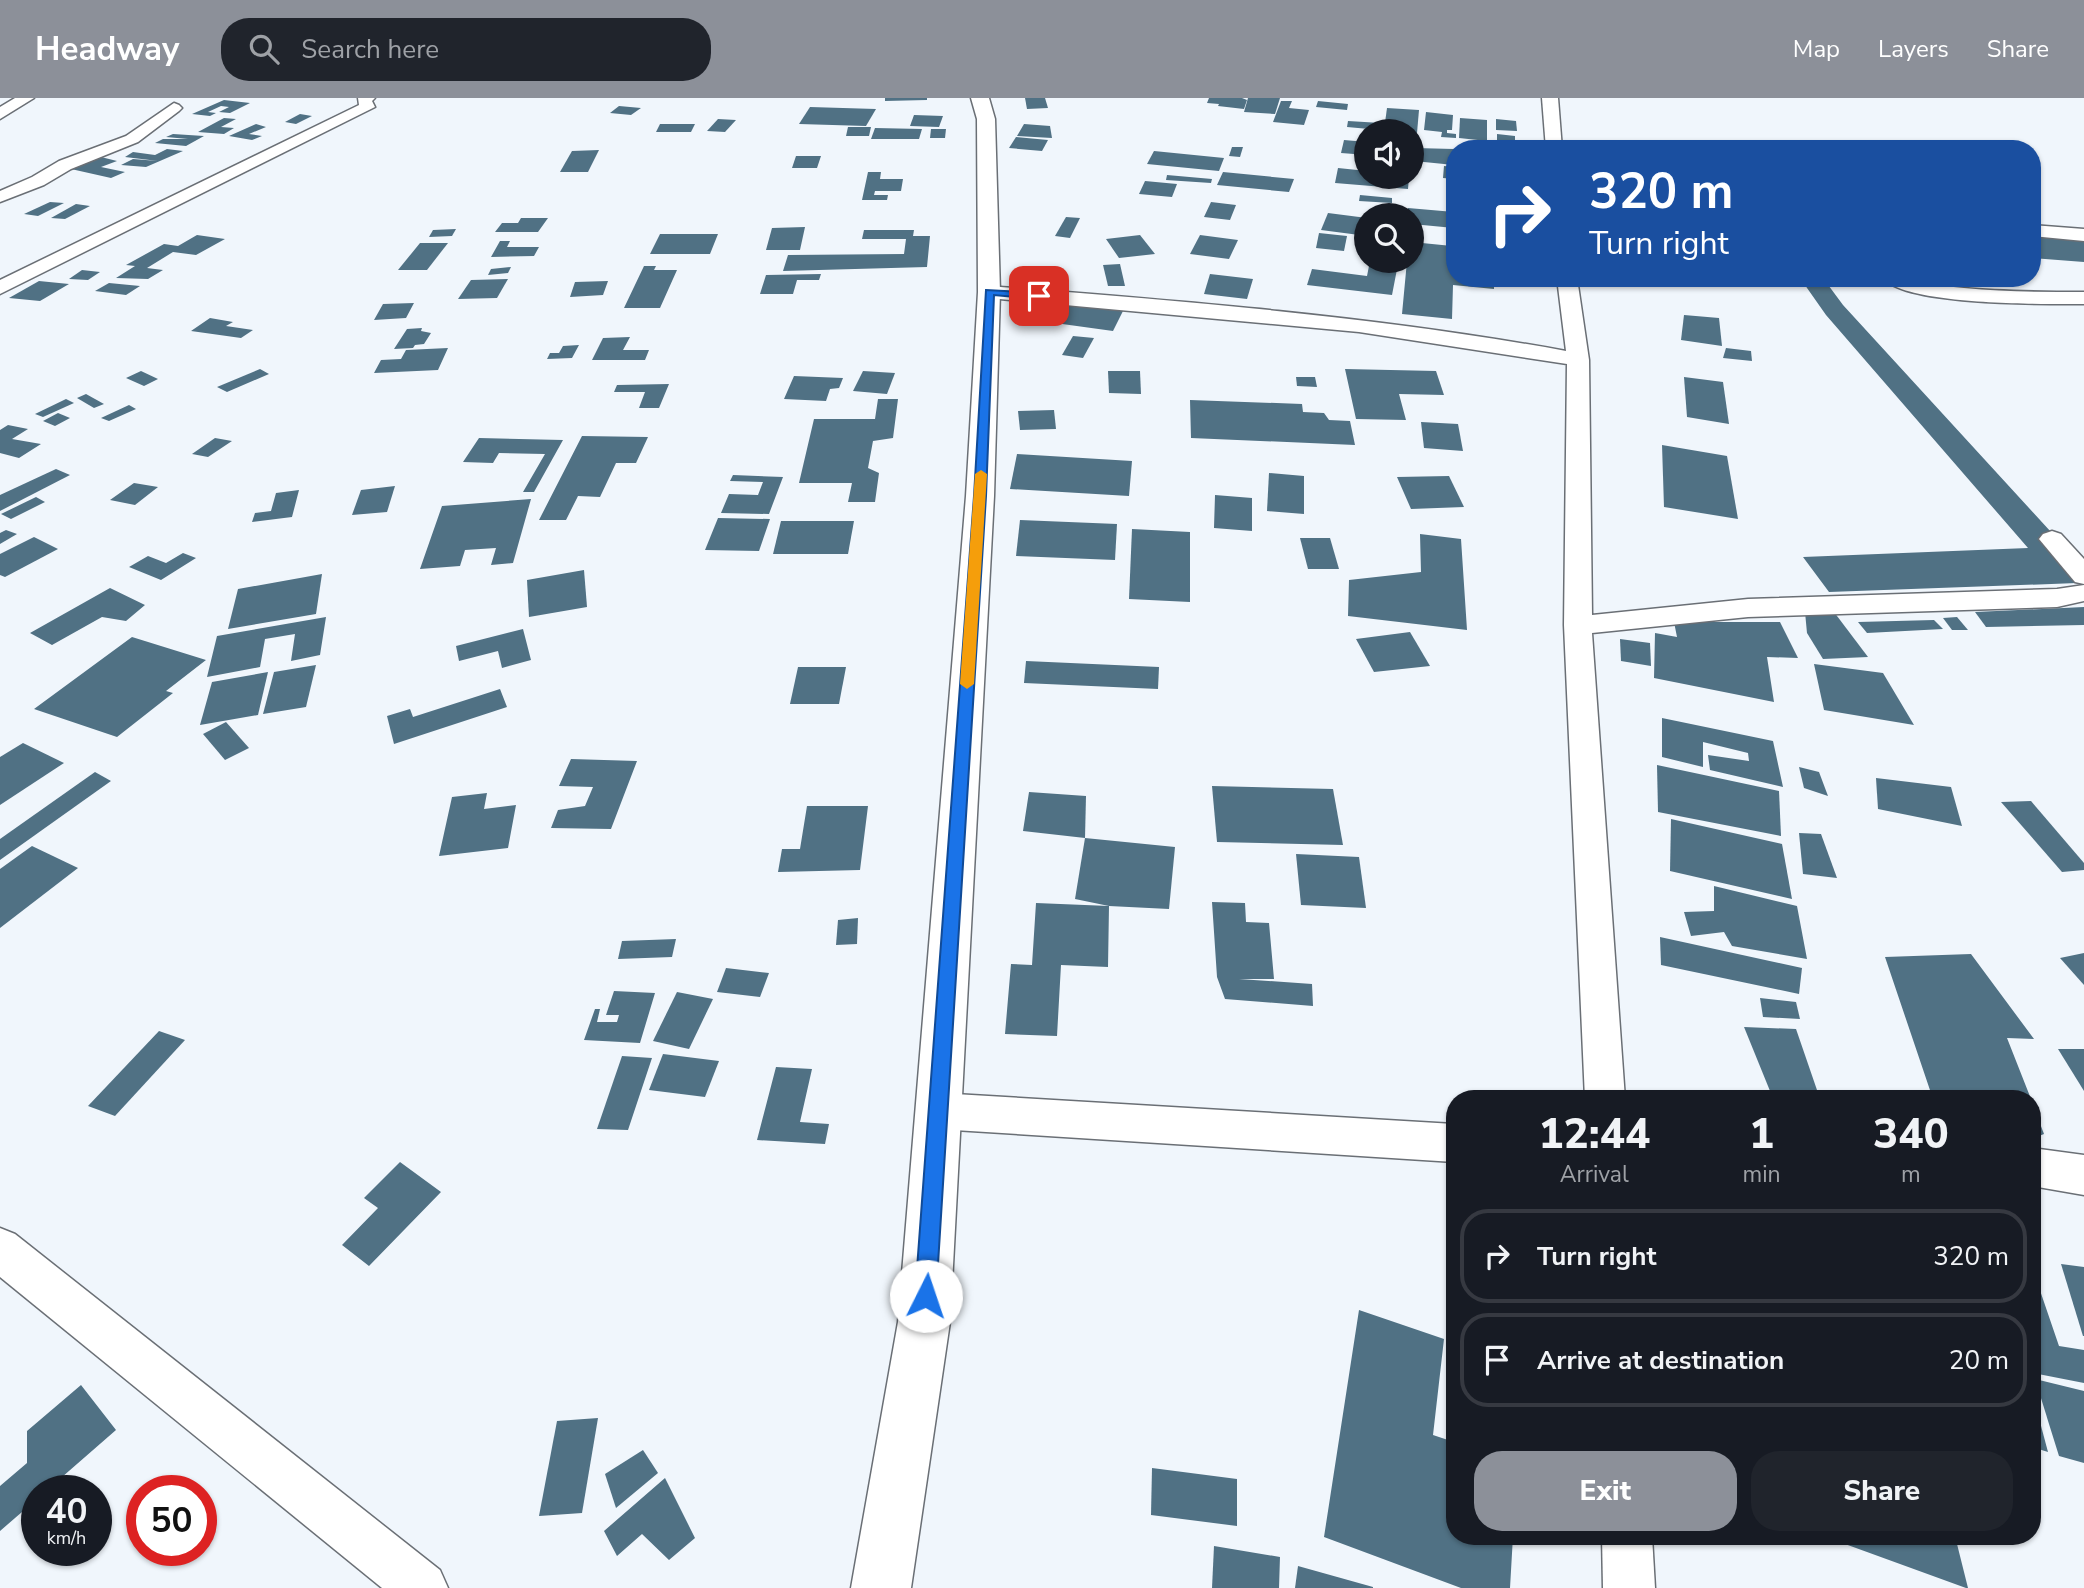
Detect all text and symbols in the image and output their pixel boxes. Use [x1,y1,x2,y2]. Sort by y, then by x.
search box [221,18,711,81]
text: Headway [35,27,179,72]
icon: search [245,30,283,68]
text: Search here [301,32,439,67]
text: Map [1793,33,1840,65]
text: Layers [1878,33,1949,65]
text: Share [1987,33,2049,65]
map controls [1354,119,1424,273]
button: sound [1354,119,1424,189]
text: 320 m [1589,158,1733,225]
icon: right [1474,168,1565,259]
button: search [1354,203,1424,273]
text: Turn right [1589,222,1729,265]
pin [1009,266,1069,326]
icon: arrive [1020,277,1058,315]
text: 12:44 [1538,1106,1650,1163]
text: 1 [1749,1106,1774,1163]
text: 340 [1873,1106,1949,1163]
text: Arrival [1560,1159,1629,1190]
text: min [1743,1159,1781,1190]
text: m [1901,1159,1921,1190]
icon: right [1478,1237,1516,1275]
text: Turn right [1537,1239,1656,1274]
text: 320 m [1933,1239,2009,1274]
position arrow [889,1259,963,1333]
icon: arrive [1478,1341,1516,1379]
text: Arrive at destination [1537,1343,1784,1378]
text: 20 m [1949,1343,2009,1378]
button: Exit [1474,1451,1737,1531]
button: Share [1751,1451,2013,1531]
speed limit sign: 50 [126,1475,217,1566]
text: 40 [45,1488,88,1535]
text: km/h [47,1526,86,1550]

